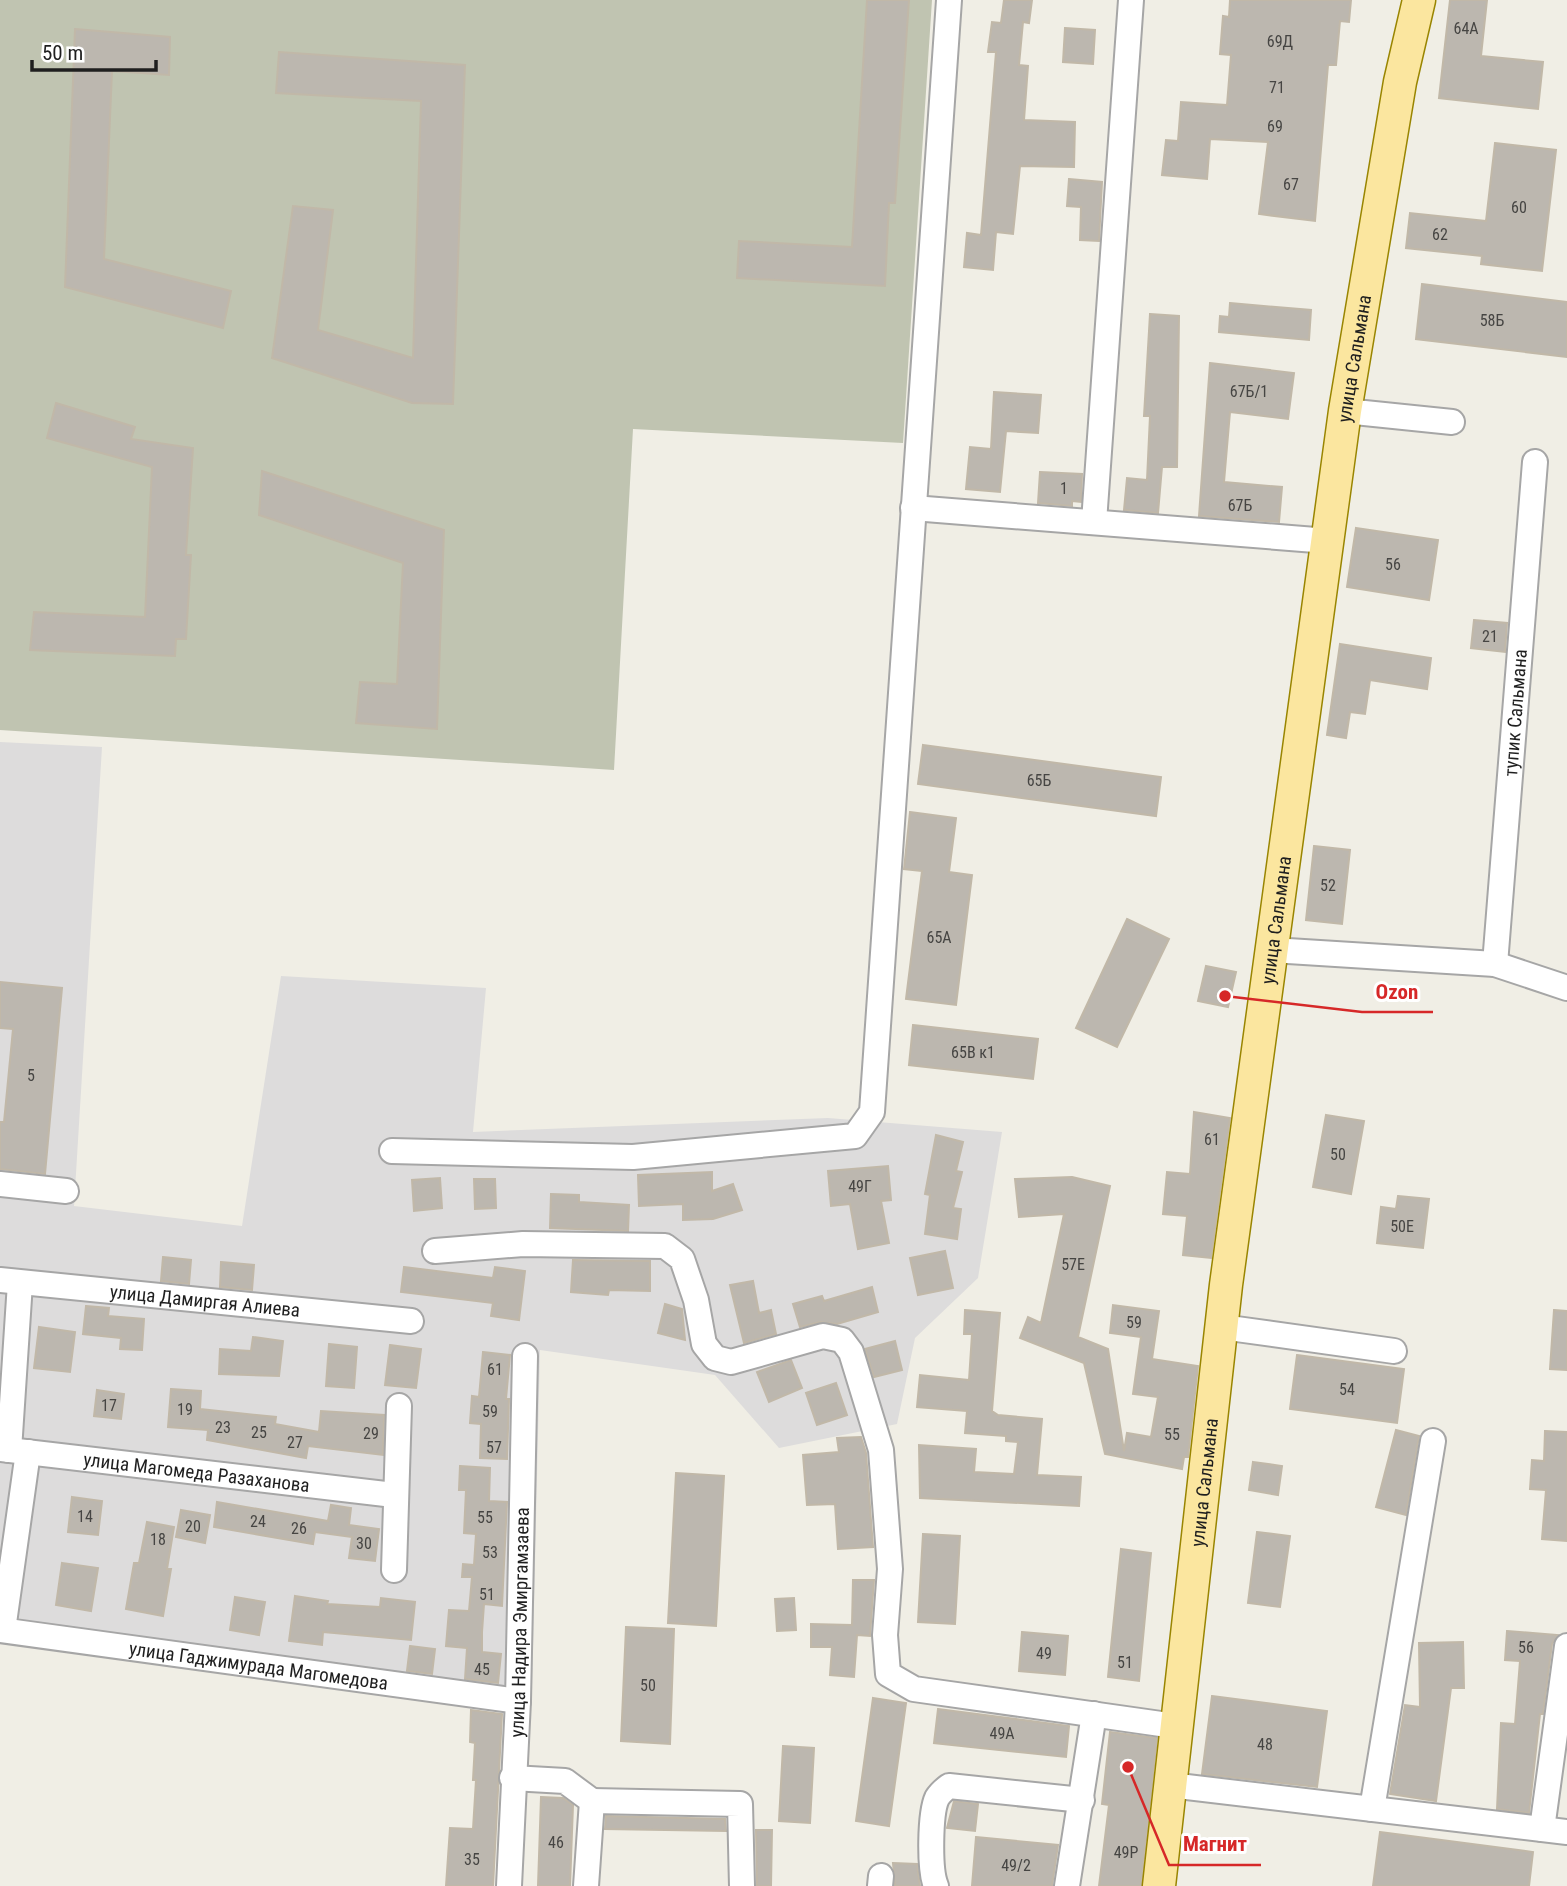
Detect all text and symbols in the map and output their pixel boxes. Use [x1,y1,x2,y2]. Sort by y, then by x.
house number: 64А [1453,19,1479,38]
scale bar [32,28,156,72]
house number: 69Д [1267,32,1294,51]
text: 50 m [42,41,83,65]
house number: 71 [1269,78,1285,97]
house number: 69 [1267,117,1283,136]
house number: 67 [1283,175,1299,194]
house number: 60 [1511,198,1527,217]
house number: 62 [1432,225,1448,244]
street label: улица Сальмана [1333,293,1376,424]
house number: 58Б [1480,311,1505,330]
house number: 67Б/1 [1230,382,1268,401]
house number: 1 [1060,479,1068,498]
house number: 67Б [1228,496,1253,515]
house number: 56 [1385,555,1401,574]
house number: 21 [1482,627,1498,646]
street label: тупик Сальмана [1499,648,1532,777]
house number: 65Б [1027,771,1052,790]
street label: улица Сальмана [1256,855,1296,986]
house number: 52 [1320,876,1336,895]
house number: 65А [926,928,952,947]
callout: Ozon [1362,970,1433,1012]
text: Ozon [1376,980,1418,1004]
house number: 65В к1 [951,1043,995,1062]
house number: 5 [27,1066,35,1085]
house number: 61 [1204,1130,1220,1149]
house number: 50 [1330,1145,1346,1164]
house number: 49Г [848,1177,872,1196]
house number: 50Е [1390,1217,1414,1236]
house number: 57Е [1061,1255,1085,1274]
street label: улица Дамиргая Алиева [109,1280,301,1322]
house number: 59 [1126,1313,1142,1332]
house number: 61 [487,1360,503,1379]
house number: 54 [1339,1380,1355,1399]
house number: 17 [101,1396,117,1415]
house number: 19 [177,1400,193,1419]
house number: 59 [482,1402,498,1421]
street label: улица Сальмана [1186,1417,1223,1548]
house number: 23 [215,1418,231,1437]
house number: 25 [251,1423,267,1442]
house number: 29 [363,1424,379,1443]
house number: 55 [1164,1425,1180,1444]
house number: 27 [287,1433,303,1452]
house number: 57 [486,1438,502,1457]
street label: улица Магомеда Разаханова [82,1448,311,1497]
house number: 14 [77,1507,93,1526]
street label: улица Надира Эмиргамзаева [505,1507,534,1738]
house number: 55 [477,1508,493,1527]
house number: 24 [250,1512,266,1531]
house number: 20 [185,1517,201,1536]
house number: 26 [291,1519,307,1538]
house number: 18 [150,1530,166,1549]
house number: 30 [356,1534,372,1553]
house number: 53 [482,1543,498,1562]
house number: 51 [479,1585,495,1604]
street label: улица Гаджимурада Магомедова [128,1637,389,1695]
house number: 56 [1518,1638,1534,1657]
house number: 49 [1036,1644,1052,1663]
house number: 51 [1117,1653,1133,1672]
house number: 45 [474,1660,490,1679]
house number: 50 [640,1676,656,1695]
house number: 49А [989,1724,1015,1743]
house number: 48 [1257,1735,1273,1754]
callout: Магнит [1169,1823,1261,1865]
text: Магнит [1183,1832,1248,1856]
house number: 46 [548,1833,564,1852]
house number: 49Р [1114,1843,1138,1862]
house number: 35 [464,1850,480,1869]
house number: 49/2 [1001,1856,1031,1875]

